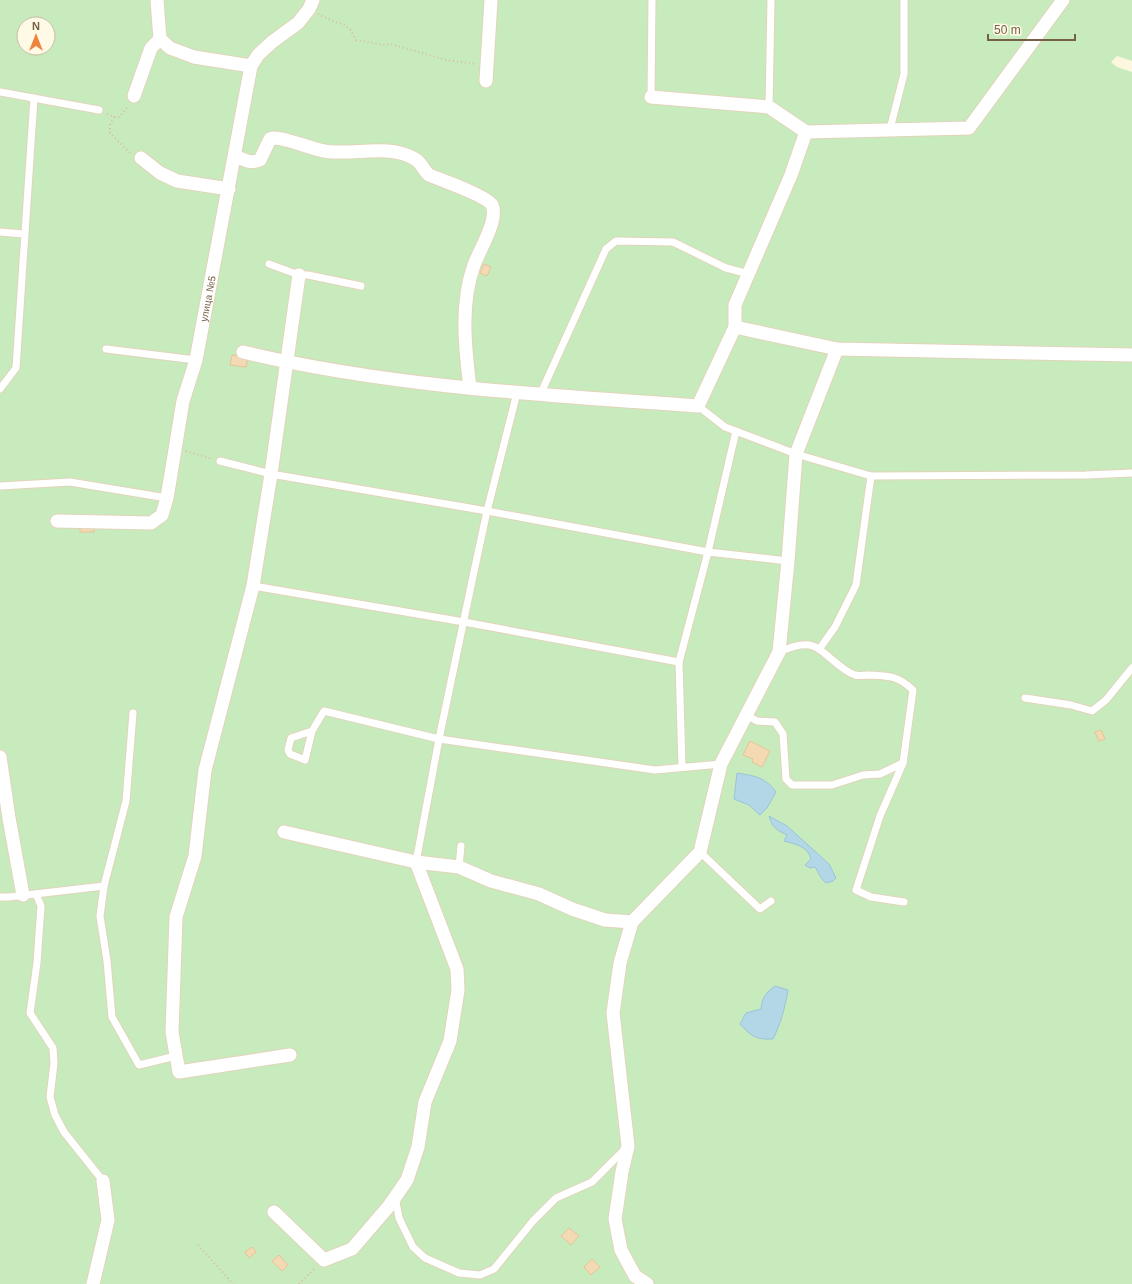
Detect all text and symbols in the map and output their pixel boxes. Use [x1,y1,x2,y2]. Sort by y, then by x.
north arrow [16,16,56,56]
scale bar [988,16,1075,42]
text: N [32,20,40,32]
text: 50 m [994,23,1021,37]
street label: улица №5 [198,274,217,323]

